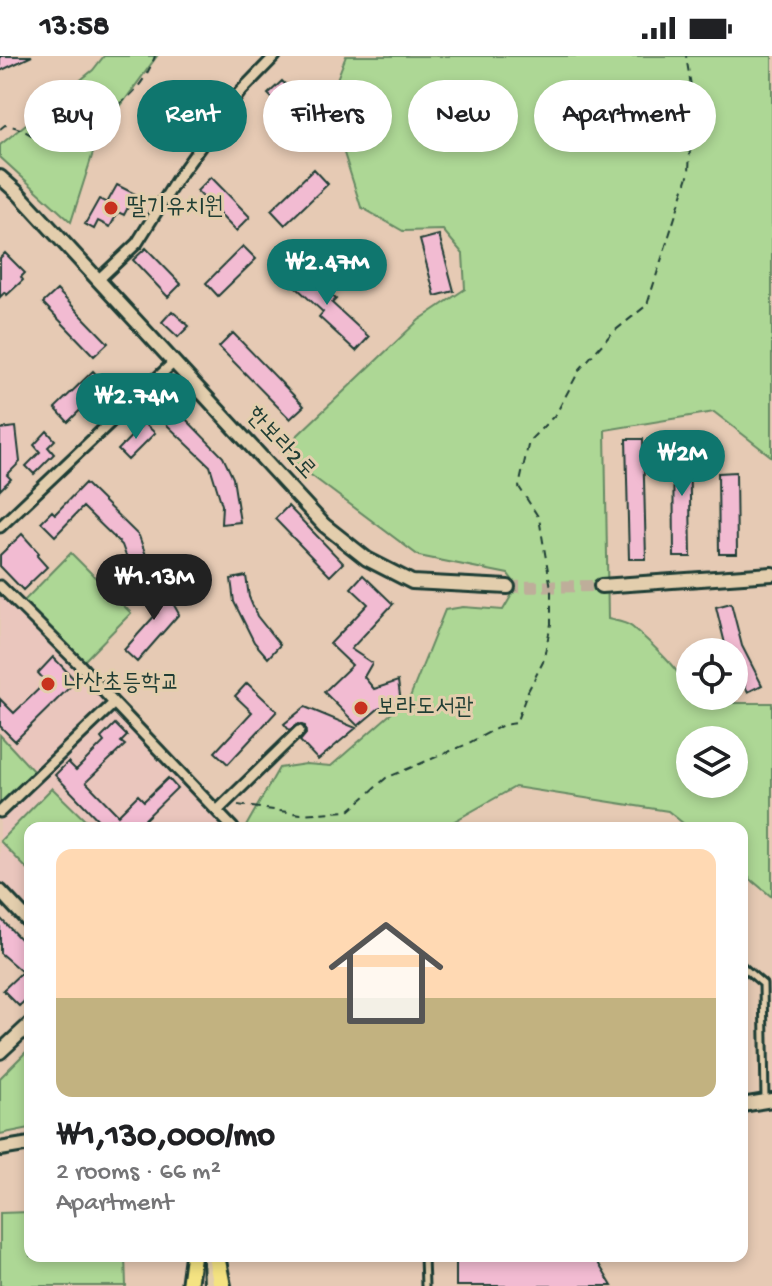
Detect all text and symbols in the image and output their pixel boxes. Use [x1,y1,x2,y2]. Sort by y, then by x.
text: 13:58 [40,11,109,46]
chip: Buy [24,80,121,152]
chip: Rent [137,80,247,152]
chip: Filters [263,80,392,152]
chip: New [408,80,518,152]
chip: Apartment [534,80,716,152]
place label: 딸기유치원 [127,194,224,223]
marker: 딸기유치원 [102,199,120,217]
pin: ₩2.47M [262,239,392,307]
text: ₩2.47M [285,249,369,280]
pin: ₩2.74M [71,373,201,441]
text: ₩2.74M [94,383,178,414]
street label: 한보라2로 [239,402,321,486]
pin: ₩2M [643,430,721,498]
text: ₩2M [657,440,707,471]
pin: ₩1.13M [89,554,219,622]
text: ₩1.13M [114,564,194,595]
map controls [676,638,748,798]
button: locate [676,638,748,710]
place label: 나산초등학교 [64,670,180,699]
marker: 나산초등학교 [39,675,57,693]
place label: 보라도서관 [377,694,474,723]
marker: 보라도서관 [352,699,370,717]
button: layers [676,726,748,798]
icon: home [314,901,458,1045]
text: ₩1,130,000/mo [56,1118,275,1158]
text: 2 rooms · 66 m² [56,1158,221,1189]
text: Apartment [56,1189,173,1220]

